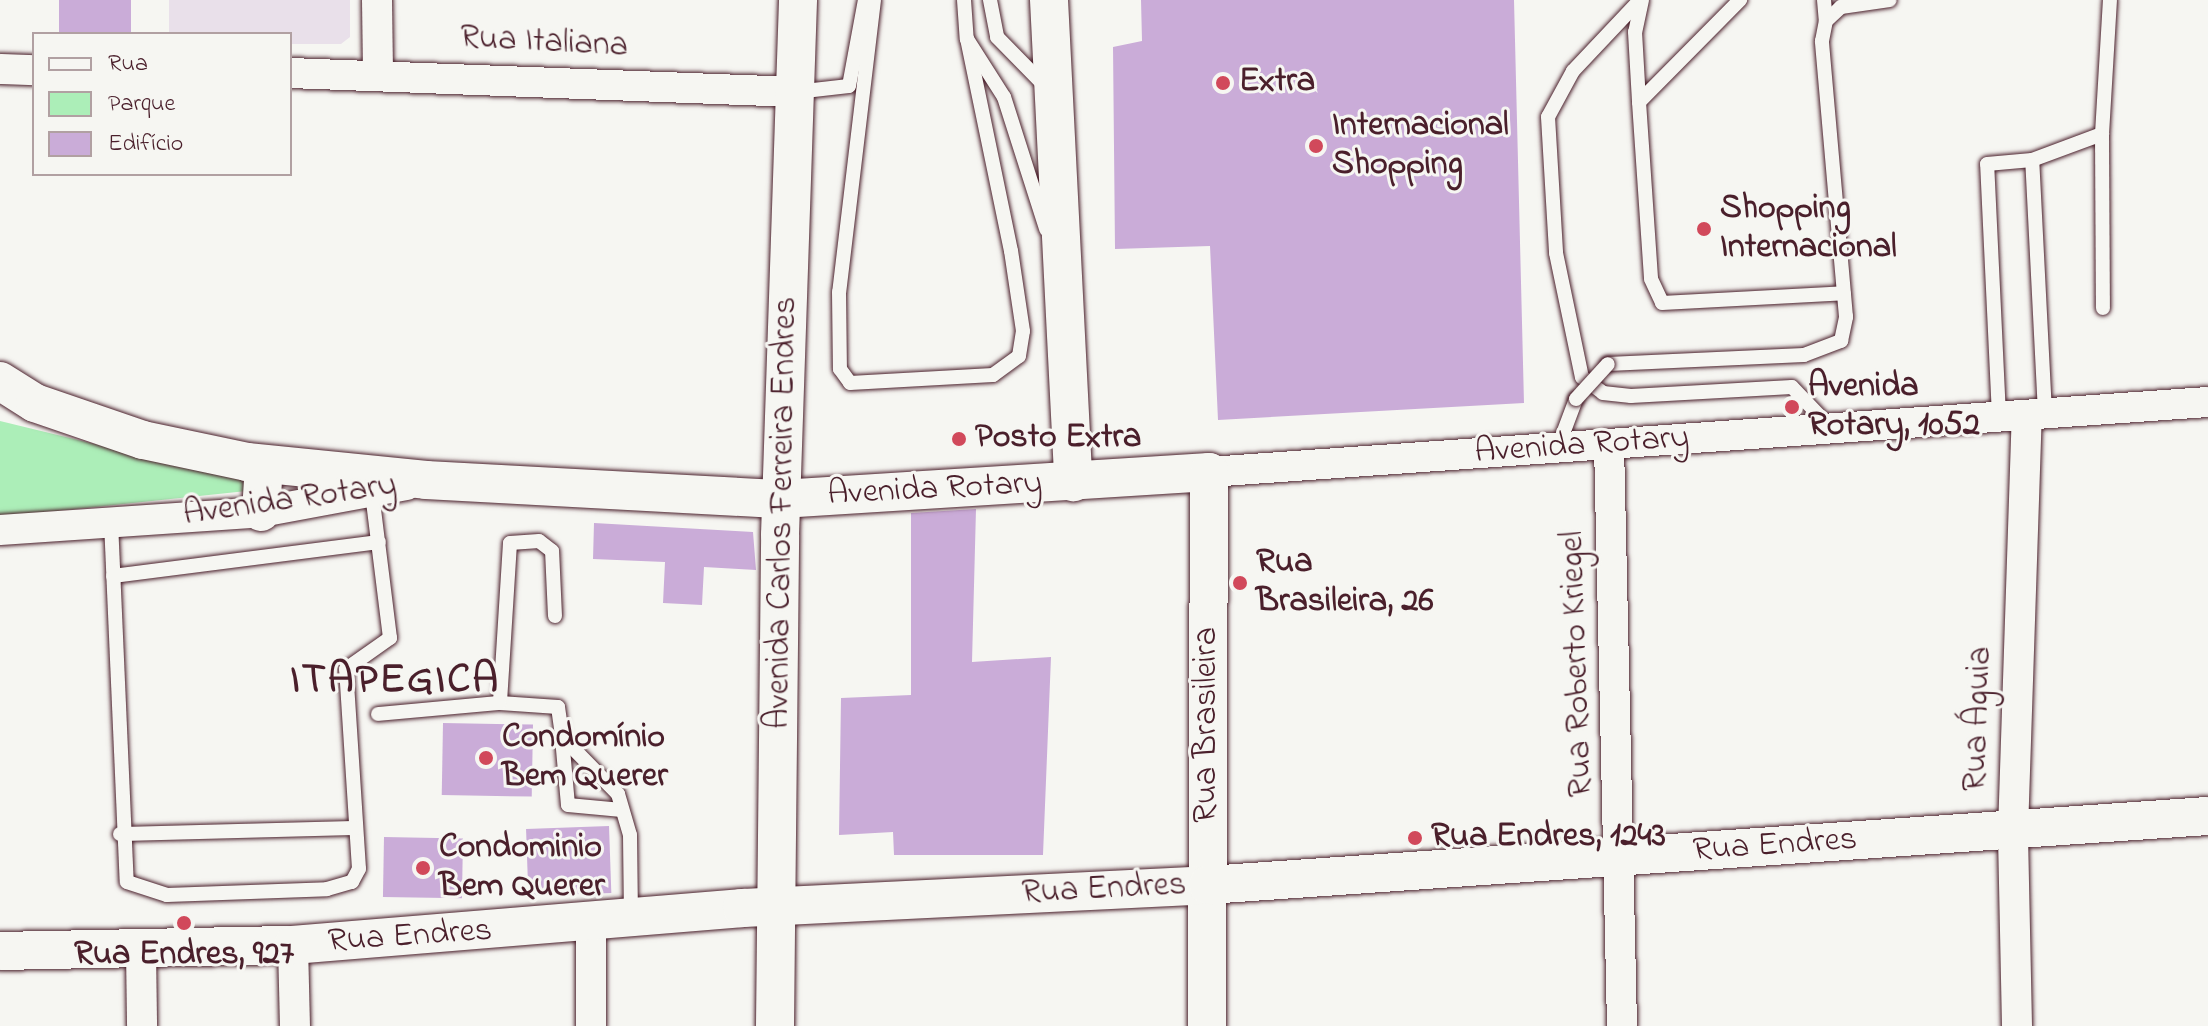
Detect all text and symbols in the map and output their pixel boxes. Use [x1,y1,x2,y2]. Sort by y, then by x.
street label: Rua Italiana [459,18,629,68]
legend [32,32,292,176]
text: Rua [108,47,148,82]
place label: Extra [1239,63,1315,103]
marker: Extra [1214,74,1232,92]
text: Parque [108,87,175,122]
place label: Internacional Shopping [1332,106,1509,186]
text: Edifício [108,127,183,162]
marker: Internacional Shopping [1307,137,1325,155]
place label: Shopping Internacional [1720,189,1897,268]
marker: Shopping Internacional [1695,220,1713,238]
street label: Avenida Carlos Ferreira Endres [759,296,807,730]
place label: Avenida Rotary, 1052 [1808,367,1980,446]
marker: Avenida Rotary, 1052 [1783,398,1801,416]
street label: Avenida Rotary [1473,418,1691,474]
place label: Posto Extra [975,419,1141,459]
marker: Posto Extra [950,430,968,448]
street label: Avenida Rotary [827,464,1043,516]
street label: Avenida Rotary [181,466,399,536]
street label: Rua Roberto Kriegel [1553,530,1603,798]
place label: Rua Brasileira, 26 [1256,543,1433,622]
marker: Rua Brasileira, 26 [1231,574,1249,592]
street label: Rua Brasileira [1188,627,1228,823]
street label: Rua Águia [1956,646,2002,792]
district label: ITAPEGICA [290,656,500,706]
place label: Condomínio Bem Querer [502,718,668,798]
marker: Condomínio Bem Querer [477,749,495,767]
place label: Rua Endres, 1243 [1431,818,1666,858]
street label: Rua Endres [1691,820,1859,872]
place label: Condominio Bem Querer [439,828,605,908]
marker: Rua Endres, 1243 [1406,829,1424,847]
marker: Condominio Bem Querer [414,859,432,877]
street label: Rua Endres [1021,865,1187,915]
street label: Rua Endres [326,911,494,963]
marker: Rua Endres, 927 [175,914,193,932]
place label: Rua Endres, 927 [74,936,294,976]

